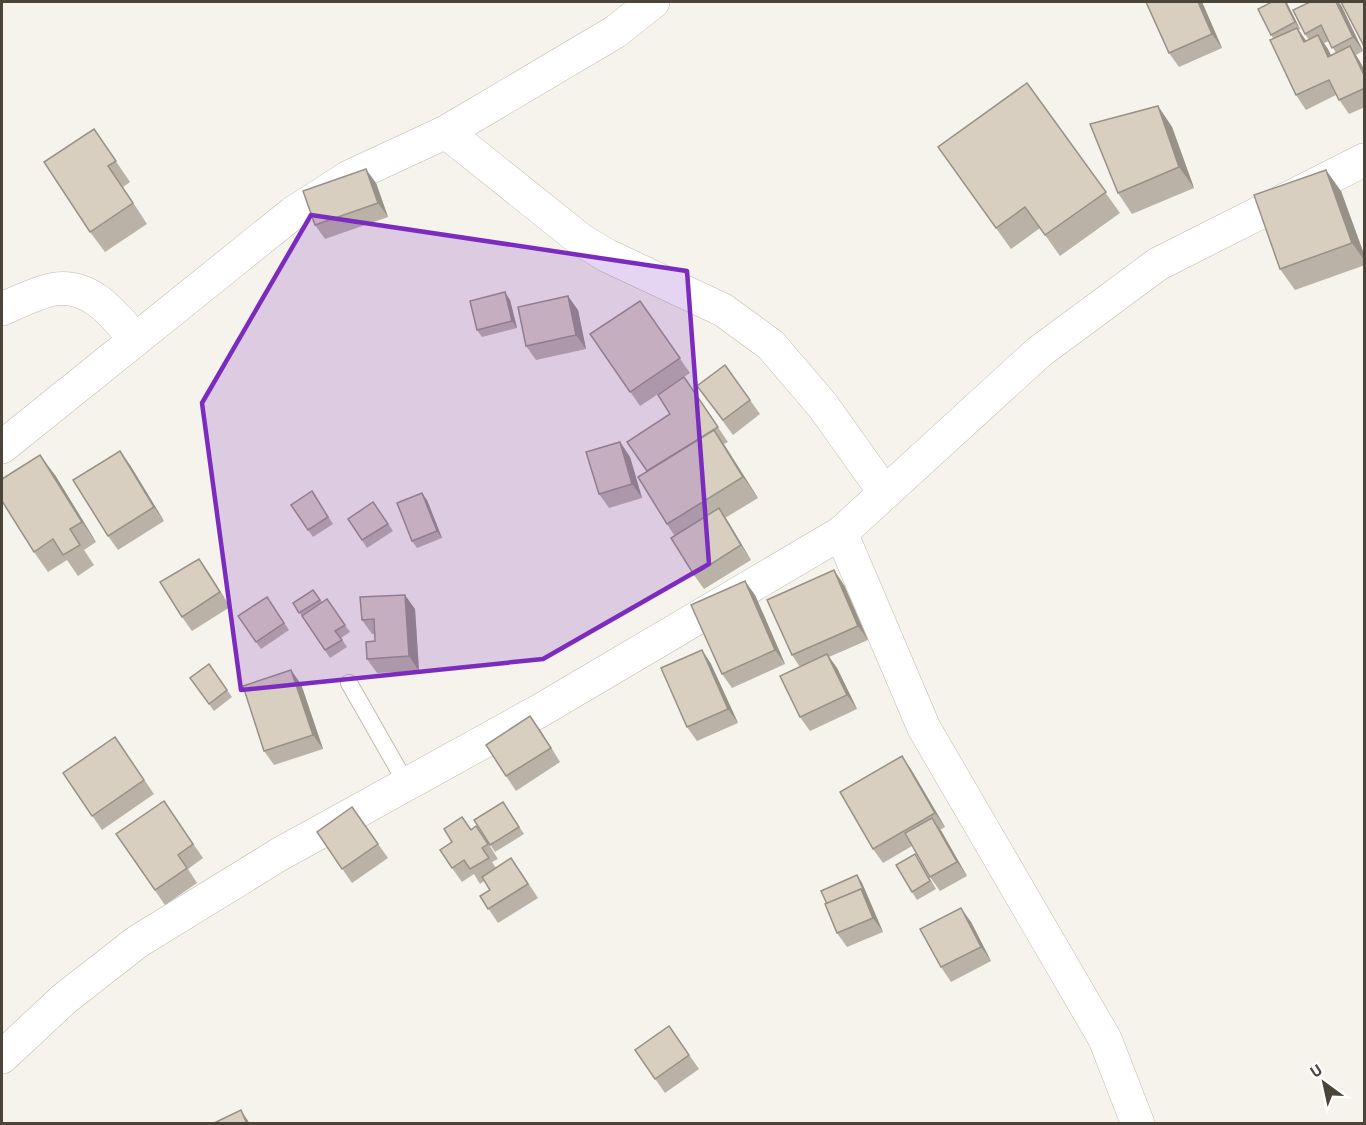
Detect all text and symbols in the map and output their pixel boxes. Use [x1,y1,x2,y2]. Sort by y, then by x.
north arrow [1294,1053,1354,1113]
text: U [1305,1058,1327,1083]

